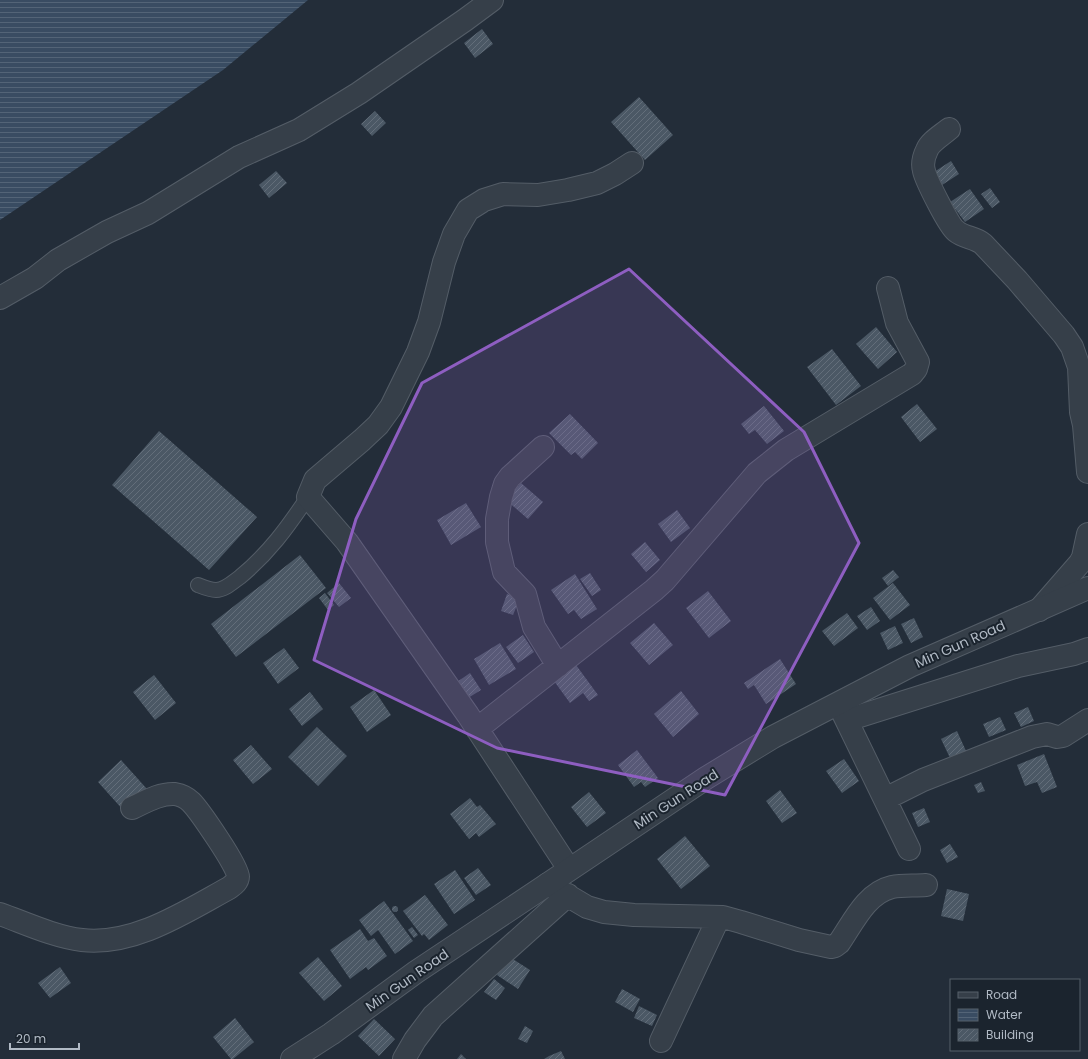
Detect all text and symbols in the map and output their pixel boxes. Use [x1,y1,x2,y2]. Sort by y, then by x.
street label: Min Gun Road [912,615,1008,673]
street label: Min Gun Road [630,764,722,834]
street label: Min Gun Road [361,944,453,1016]
legend [950,979,1080,1051]
text: Road [986,986,1017,1003]
text: Water [986,1006,1023,1023]
scale bar [10,1025,79,1051]
text: Building [986,1026,1034,1043]
text: 20 m [16,1030,46,1047]

